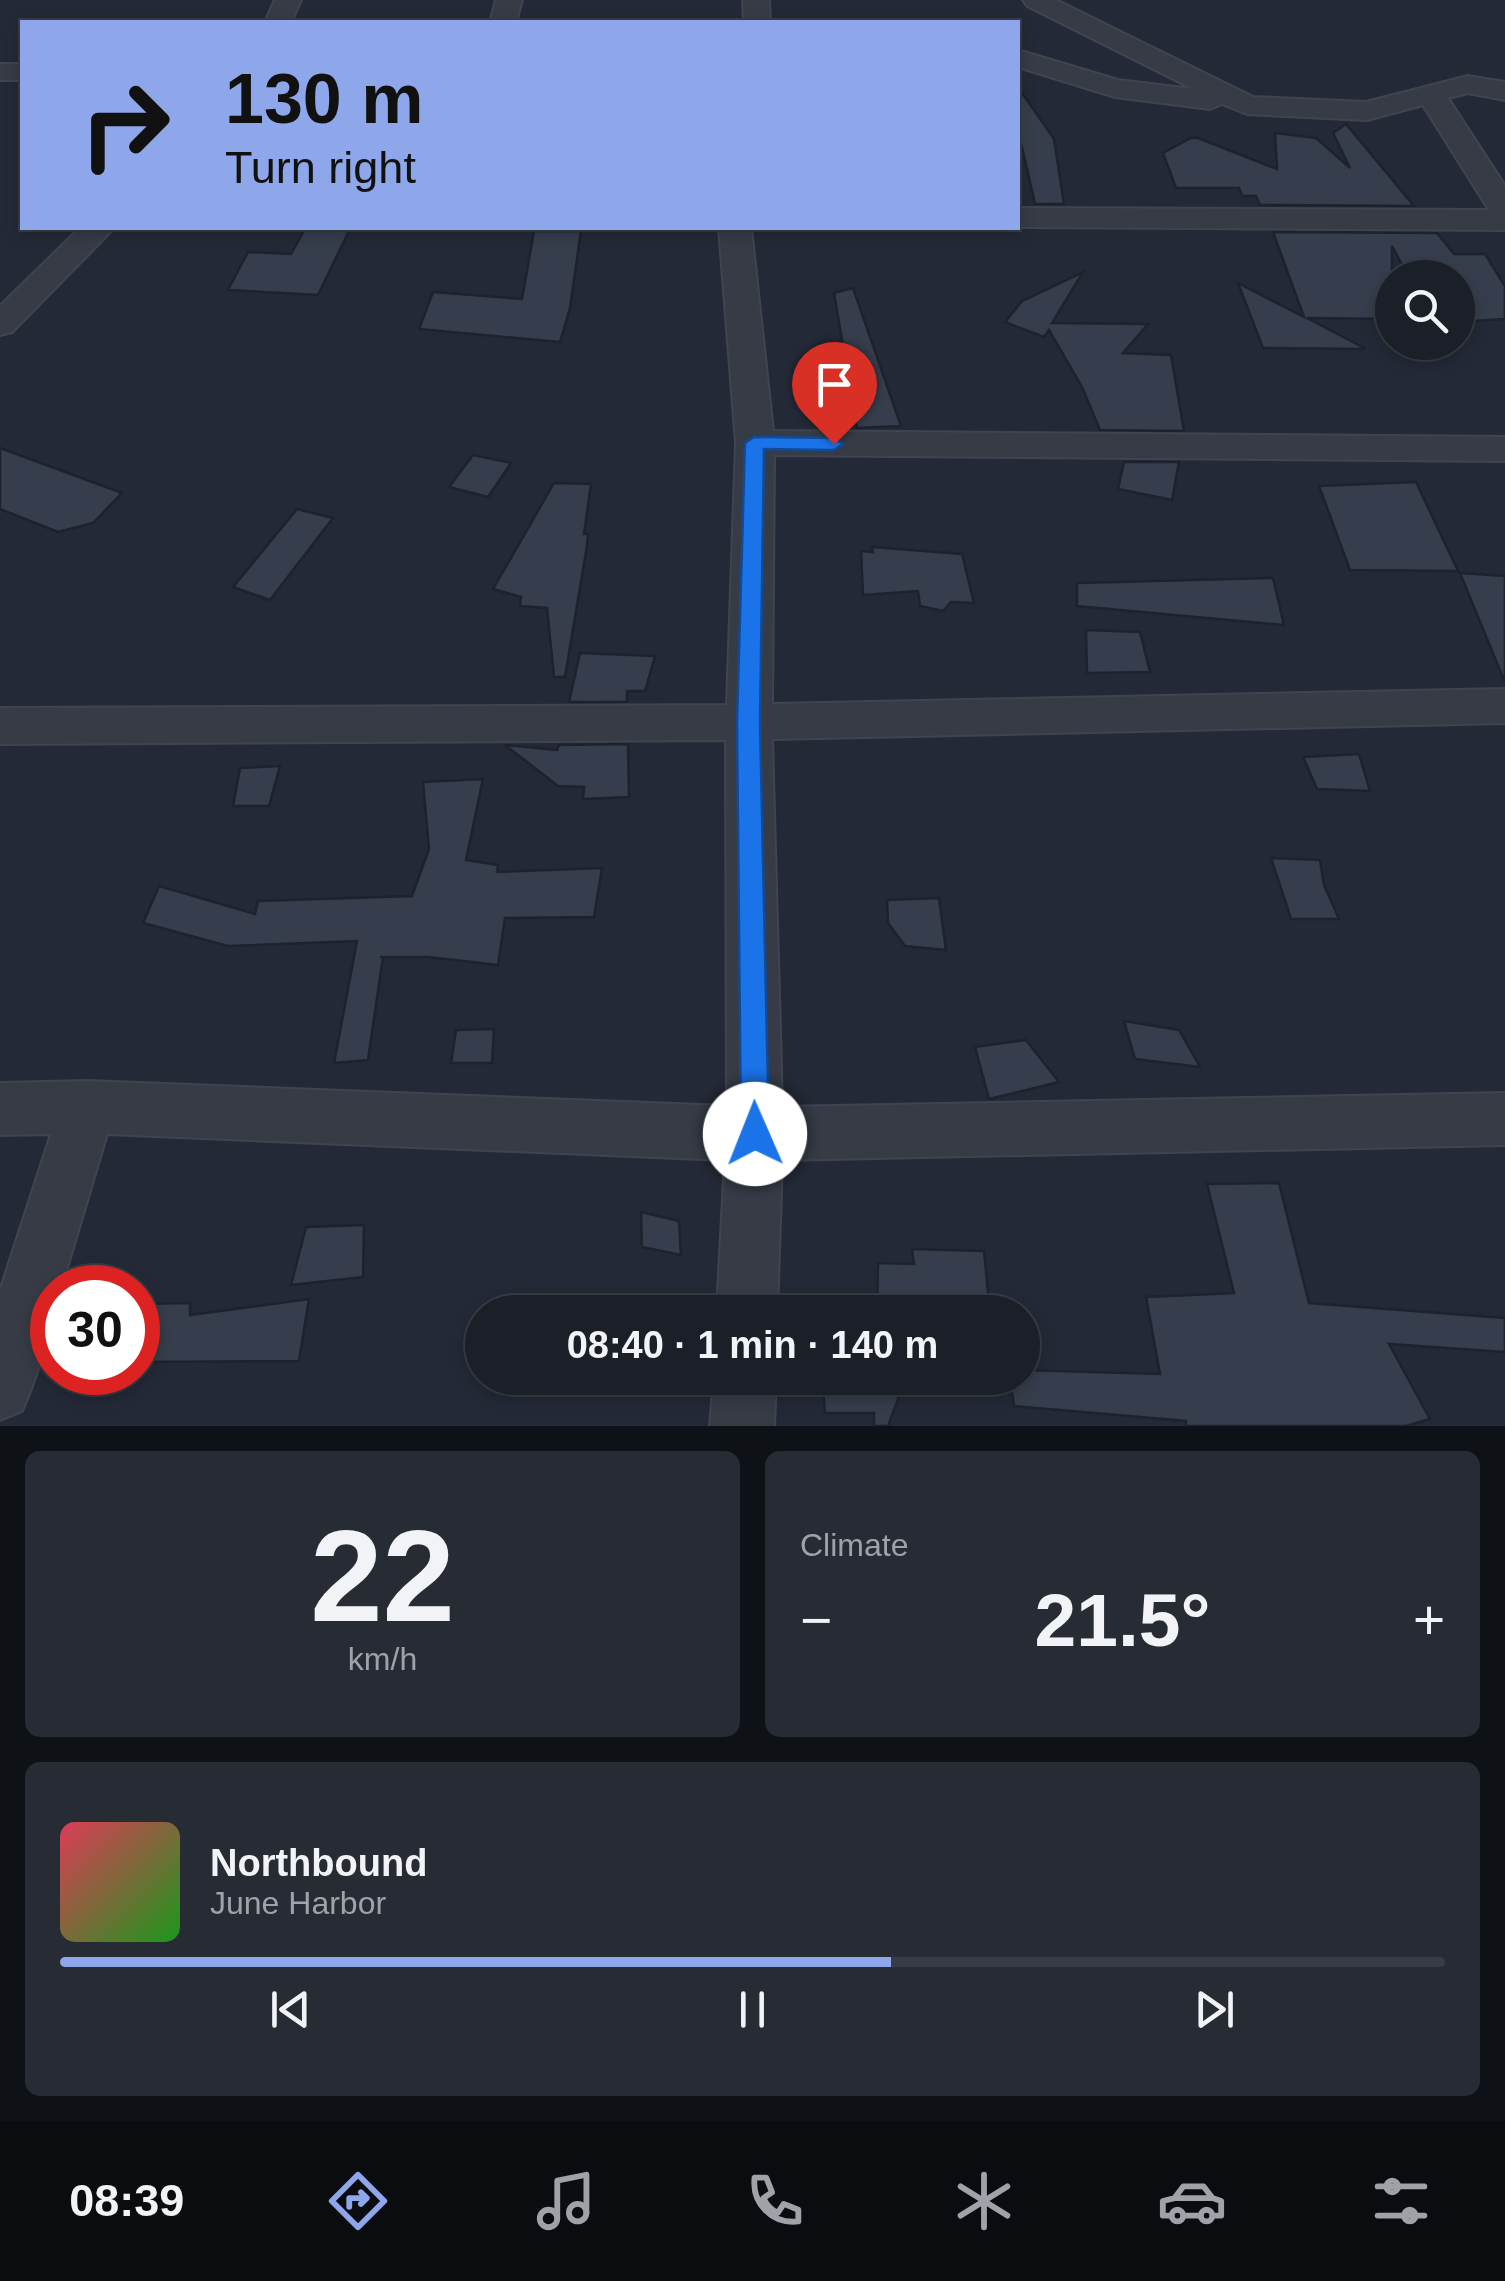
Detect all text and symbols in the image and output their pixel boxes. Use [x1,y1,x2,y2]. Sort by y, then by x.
icon: right [60,60,190,190]
text: 130 m [225,60,423,138]
text: Turn right [225,142,416,193]
map controls [1375,260,1475,360]
button: search [1375,260,1475,360]
pin [792,342,877,445]
icon: arrive [807,357,862,412]
position arrow [703,1082,807,1186]
speed limit sign: 30 [30,1265,160,1395]
text: 08:40 · 1 min · 140 m [567,1324,938,1366]
text: 22 [310,1503,455,1649]
text: Climate [800,1527,908,1563]
text: 21.5° [1035,1578,1210,1662]
text: − [800,1589,832,1651]
text: + [1413,1589,1445,1651]
text: km/h [348,1641,417,1677]
text: Northbound [210,1842,427,1884]
text: June Harbor [210,1885,386,1921]
icon: previous [263,1982,318,2037]
icon: pause [725,1982,780,2037]
icon: next [1187,1982,1242,2037]
icon: directions [323,2166,393,2236]
icon: music [531,2166,601,2236]
icon: phone [740,2166,810,2236]
icon: climate [949,2166,1019,2236]
icon: car [1157,2166,1227,2236]
icon: filters [1366,2166,1436,2236]
text: 08:39 [69,2175,184,2226]

